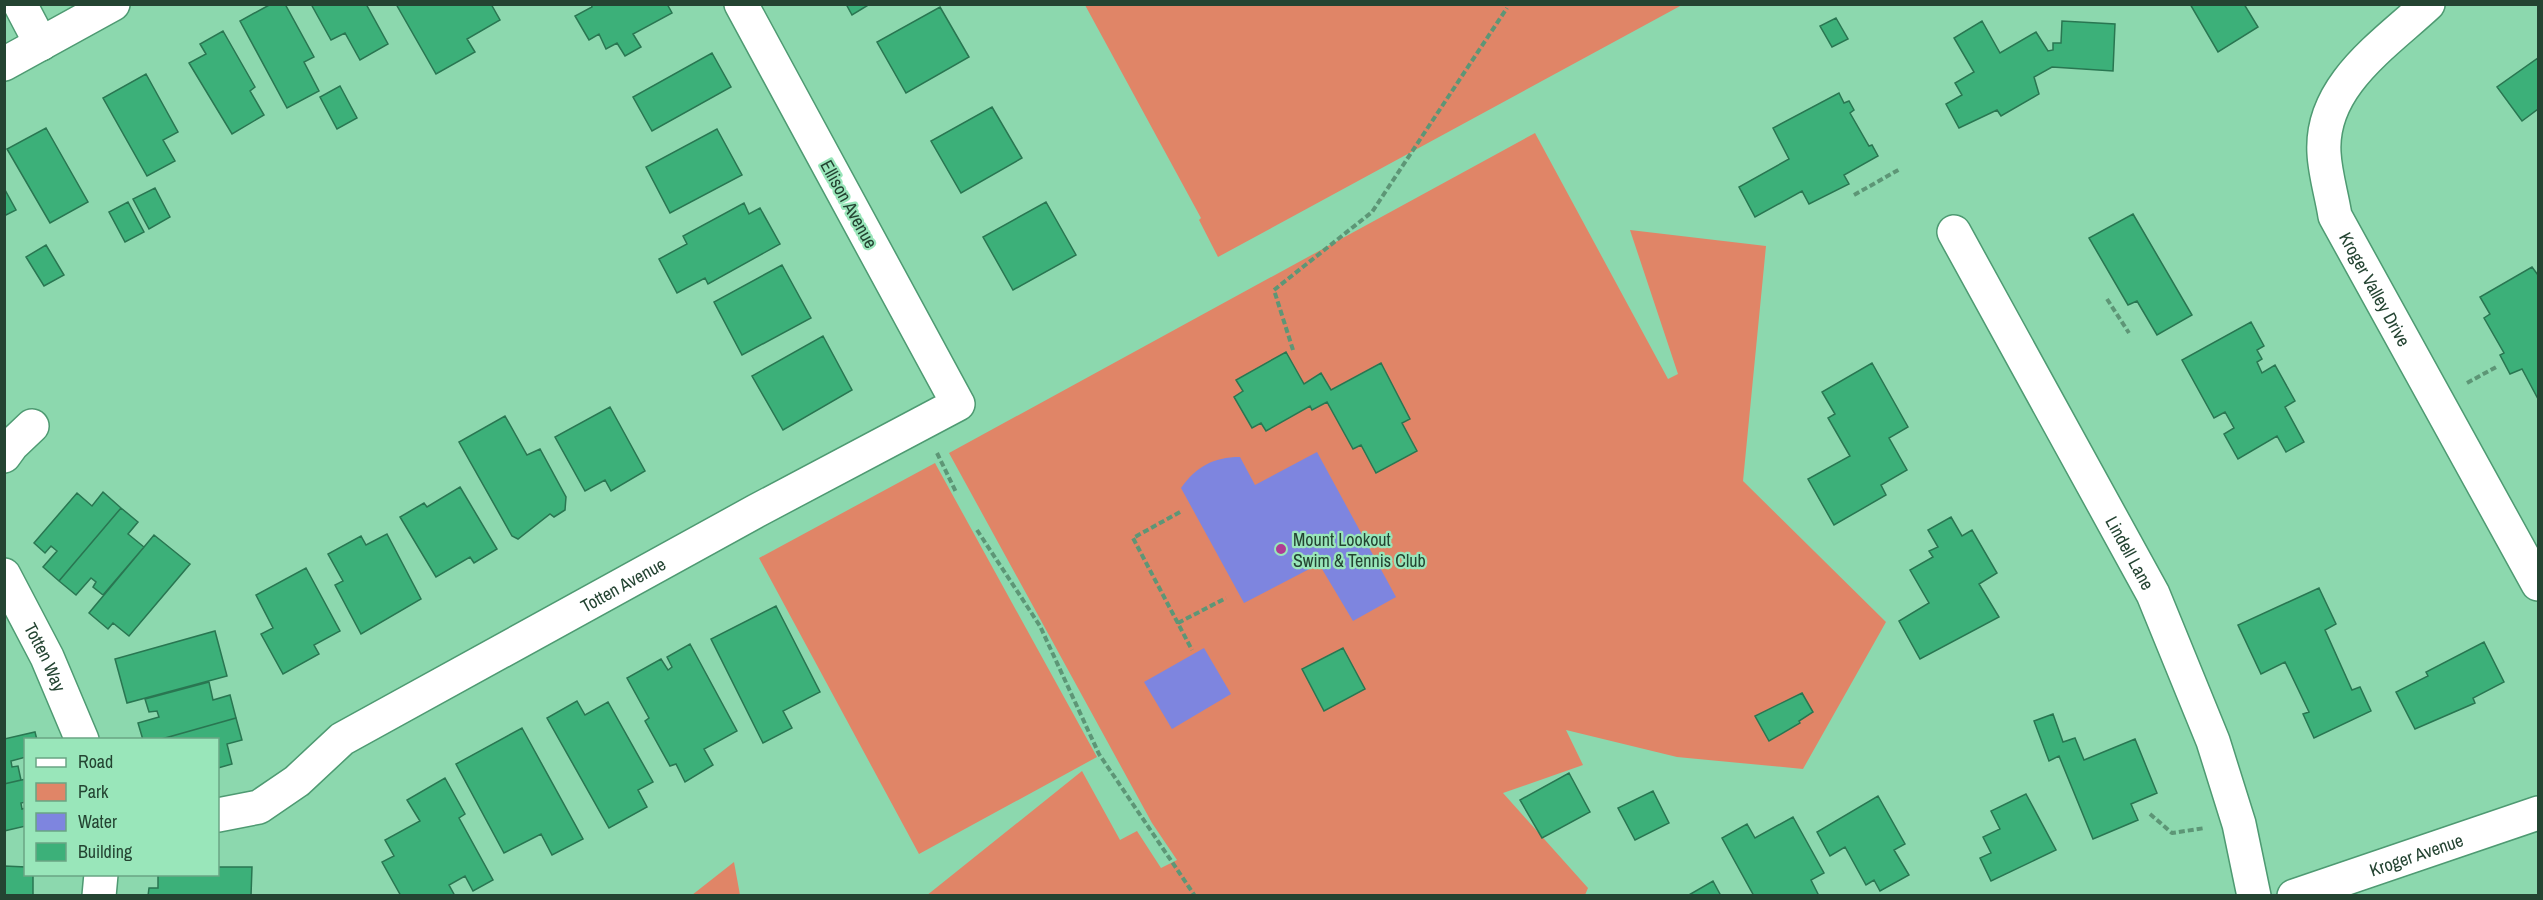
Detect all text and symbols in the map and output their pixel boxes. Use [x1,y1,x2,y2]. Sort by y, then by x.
street label: Ellison Avenue [814,155,884,253]
street label: Kroger Valley Drive [2334,227,2417,351]
street label: Lindell Lane [2100,511,2161,594]
place label: Mount Lookout Swim & Tennis Club [1293,527,1426,573]
marker: Mount Lookout Swim & Tennis Club [1274,542,1288,556]
street label: Totten Avenue [576,551,670,618]
street label: Totten Way [19,618,73,696]
legend [24,738,219,876]
text: Road [78,749,113,774]
text: Park [78,779,109,804]
text: Water [78,809,117,834]
street label: Kroger Avenue [2366,827,2466,882]
text: Building [78,839,133,864]

